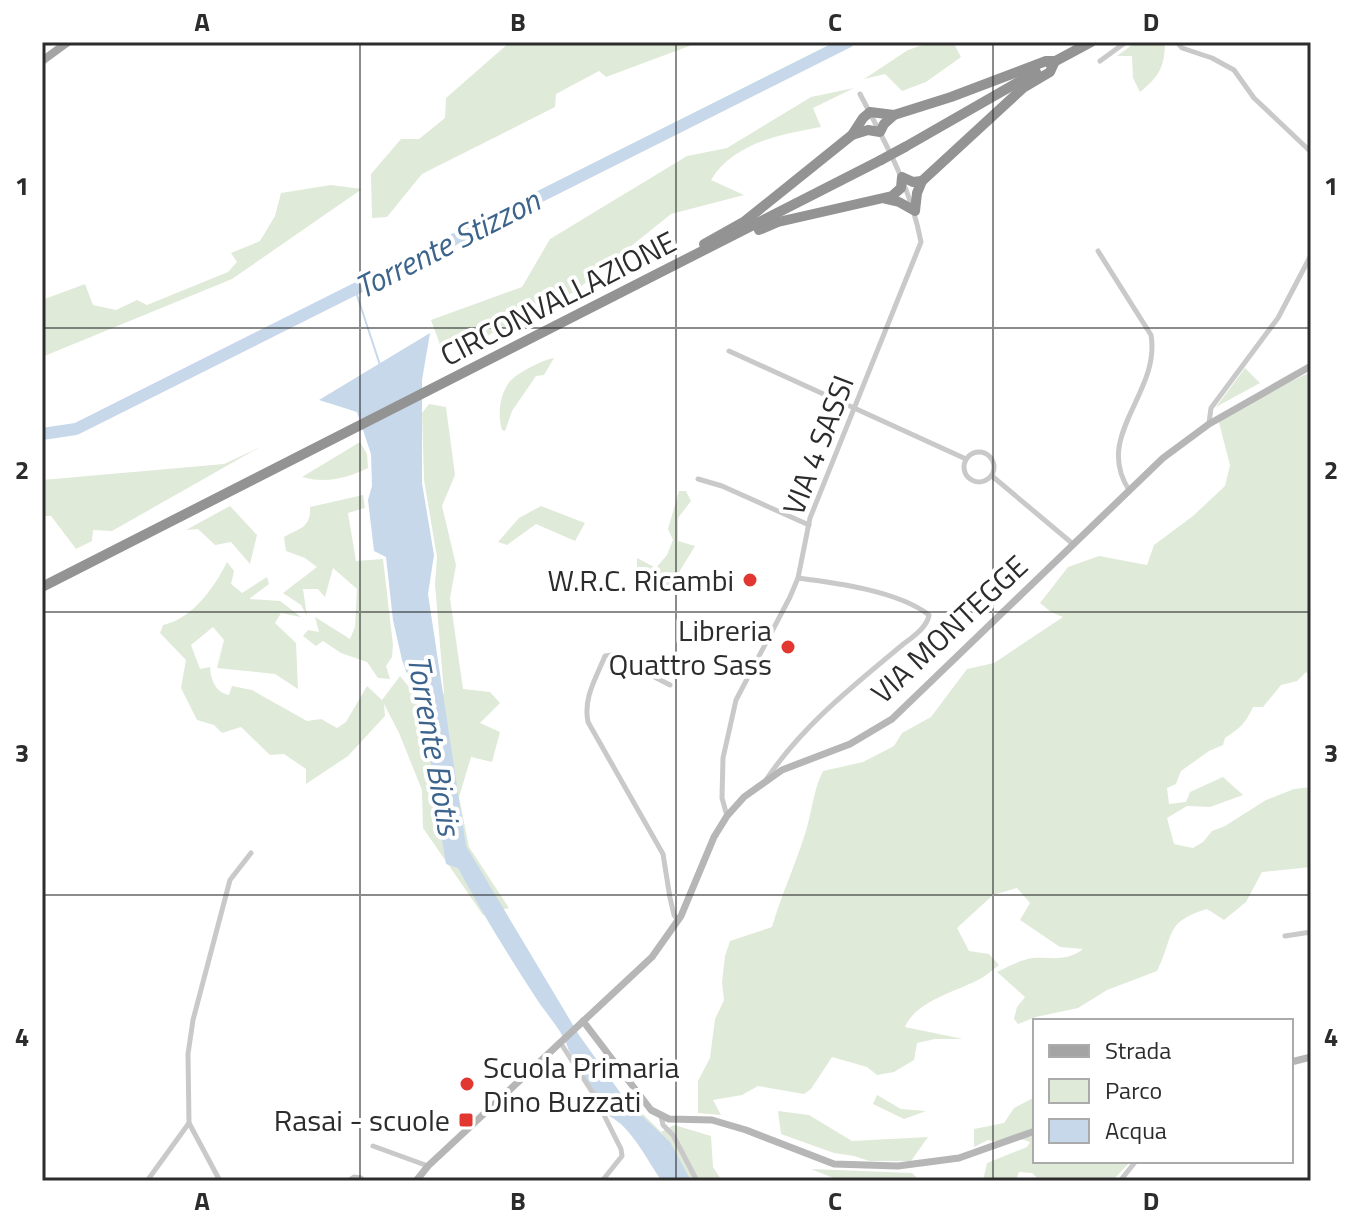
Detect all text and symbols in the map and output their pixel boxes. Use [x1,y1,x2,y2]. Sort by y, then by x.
text: A [194,2,210,41]
text: B [510,2,526,41]
text: C [828,2,842,41]
text: D [1143,2,1159,41]
text: 1 [15,166,29,205]
text: 1 [1324,166,1338,205]
water label: Torrente Stizzon [346,175,549,310]
street label: CIRCONVALLAZIONE [432,219,684,377]
street label: VIA 4 SASSI [770,368,866,522]
text: 2 [15,450,29,489]
text: 2 [1324,450,1338,489]
street label: VIA MONTEGGE [860,544,1038,714]
place label: W.R.C. Ricambi [547,557,734,603]
marker: W.R.C. Ricambi [741,571,759,589]
place label: Libreria Quattro Sass [608,607,772,687]
marker: Libreria Quattro Sass [779,638,797,656]
water label: Torrente Biotis [396,651,475,841]
text: 3 [15,733,29,772]
text: 3 [1324,733,1338,772]
text: 4 [15,1017,29,1056]
text: 4 [1324,1017,1338,1056]
legend [1033,1019,1293,1163]
text: Strada [1105,1032,1171,1068]
place label: Scuola Primaria Dino Buzzati [483,1044,680,1124]
text: Parco [1105,1072,1162,1108]
marker: Scuola Primaria Dino Buzzati [458,1075,476,1093]
place label: Rasai - scuole [274,1097,450,1143]
marker: Rasai - scuole [457,1111,475,1129]
text: Acqua [1105,1112,1167,1148]
text: A [194,1181,210,1220]
text: B [510,1181,526,1220]
text: C [828,1181,842,1220]
text: D [1143,1181,1159,1220]

